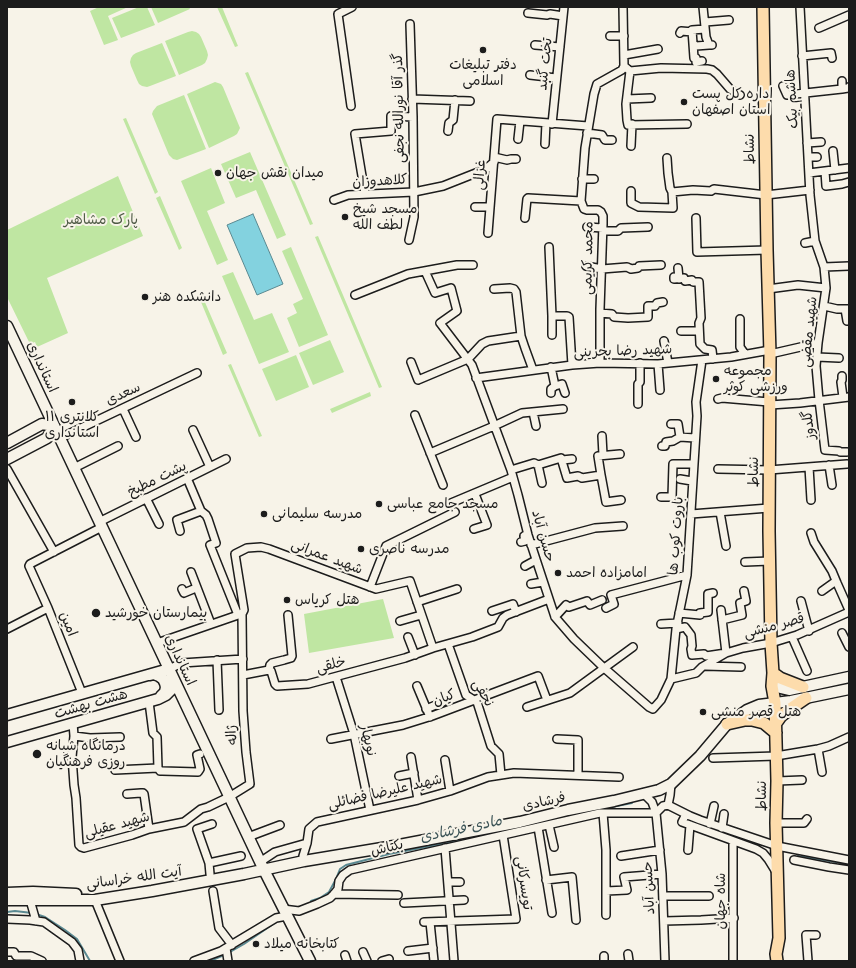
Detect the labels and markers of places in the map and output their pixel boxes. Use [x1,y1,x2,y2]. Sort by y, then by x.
marker: دفتر تبلیغات اسلامی [478,45,488,55]
place label: دفتر تبلیغات اسلامی [449,57,517,90]
place label: اداره کل پست استان اصفهان [692,86,773,118]
marker: اداره کل پست استان اصفهان [679,97,689,107]
place label: میدان نقش جهان [226,165,324,181]
marker: میدان نقش جهان [213,168,223,178]
place label: مسجد شیخ لطف الله [353,201,417,234]
marker: مسجد شیخ لطف الله [340,212,350,222]
place label: دانشکده هنر [153,289,221,305]
marker: دانشکده هنر [140,292,150,302]
place label: مجموعه ورزشی کوثر [724,363,788,396]
marker: مجموعه ورزشی کوثر [711,374,721,384]
marker: کلانتری ۱۱ استانداری [67,397,77,407]
place label: کلانتری ۱۱ استانداری [45,409,99,442]
place label: مسجد جامع عباسی [387,496,498,512]
marker: مسجد جامع عباسی [374,499,384,509]
place label: مدرسه سلیمانی [272,506,362,522]
marker: مدرسه سلیمانی [259,509,269,519]
place label: مدرسه ناصری [369,541,449,557]
marker: مدرسه ناصری [356,544,366,554]
place label: امامزاده احمد [566,565,647,581]
marker: امامزاده احمد [553,568,563,578]
place label: هتل کریاس [295,592,359,608]
marker: هتل کریاس [282,595,292,605]
place label: بیمارستان خورشید [105,605,207,621]
marker: بیمارستان خورشید [90,607,102,619]
place label: هتل قصر منشی [711,704,801,720]
marker: هتل قصر منشی [698,707,708,717]
place label: درمانگاه شبانه روزی فرهنگیان [46,738,126,770]
marker: درمانگاه شبانه روزی فرهنگیان [31,748,43,760]
place label: کتابخانه میلاد [264,936,340,952]
marker: کتابخانه میلاد [251,939,261,949]

